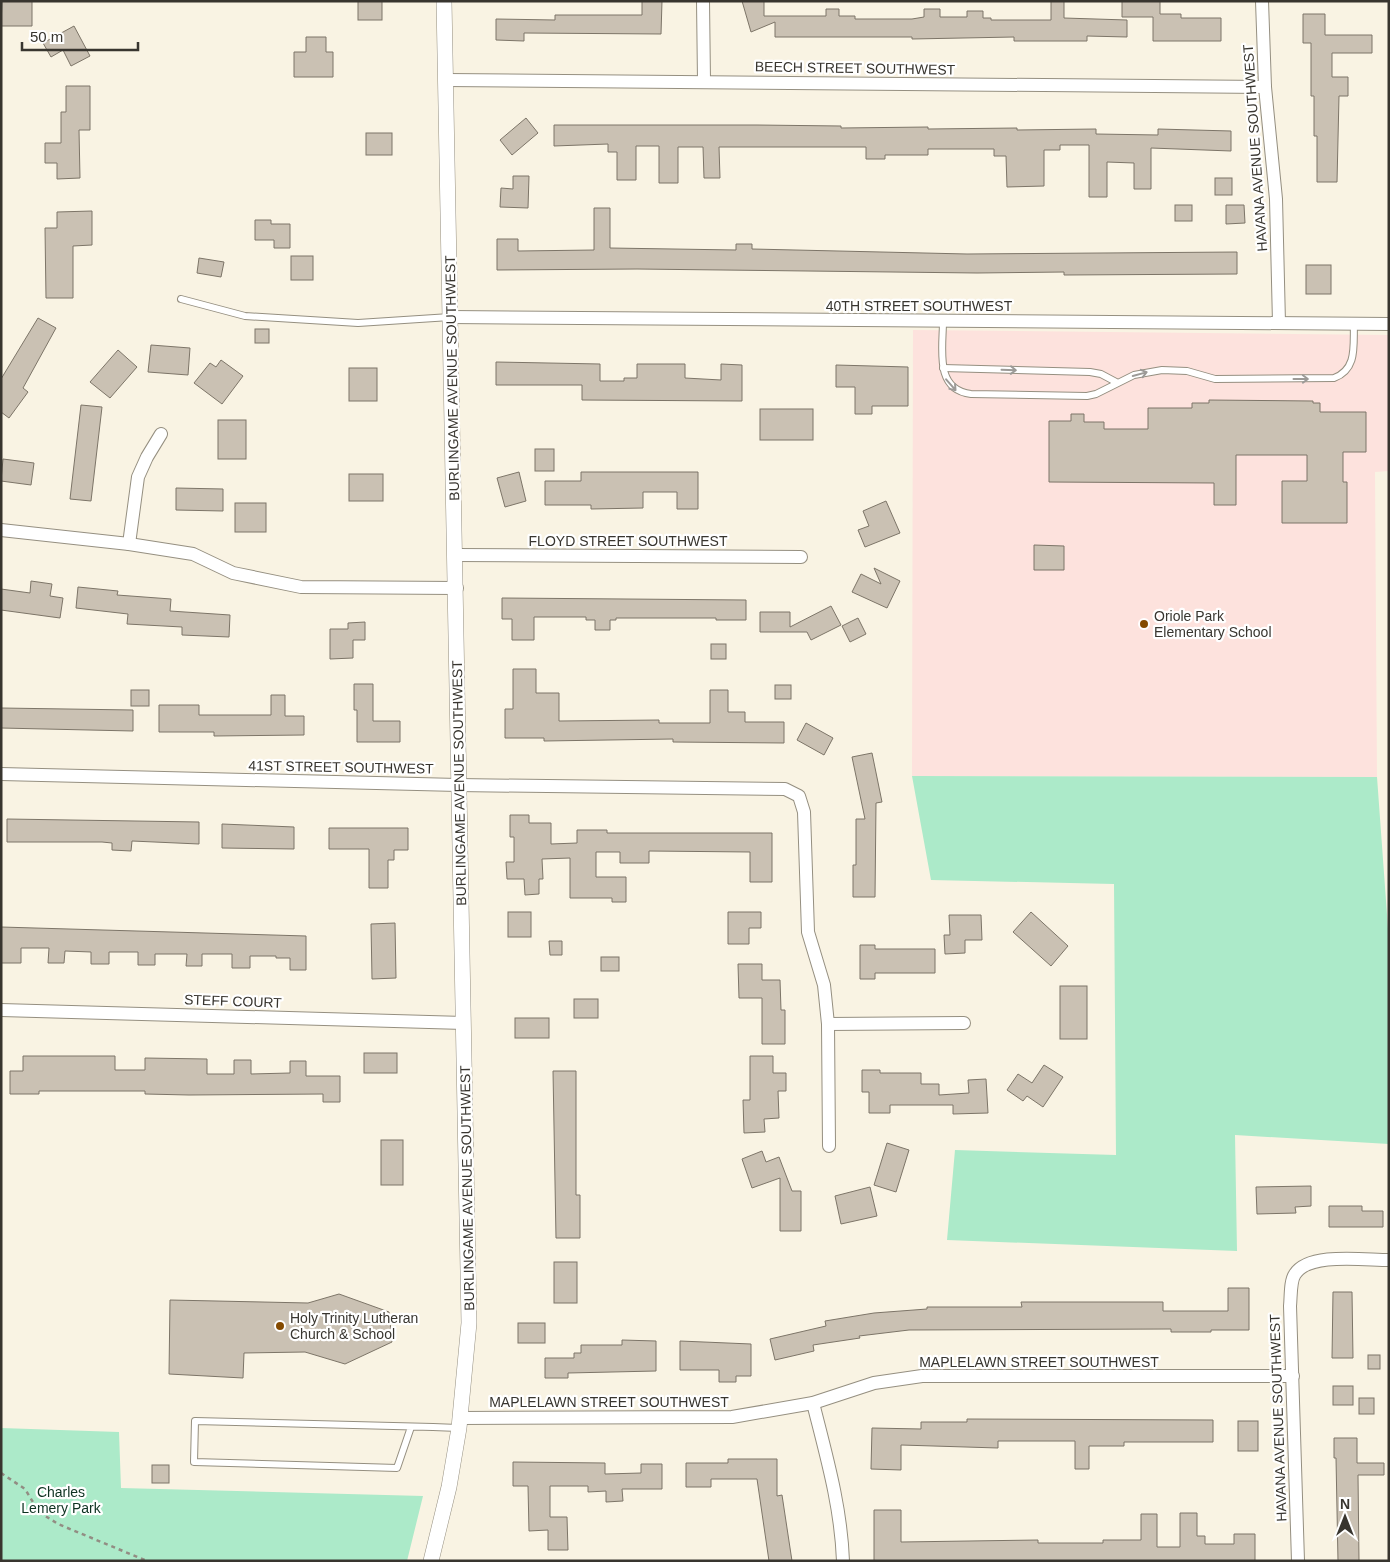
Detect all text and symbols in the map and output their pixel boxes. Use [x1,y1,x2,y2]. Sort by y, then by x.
scale bar [22,20,139,52]
text: 50 m [30,28,63,45]
street label: HAVANA AVENUE SOUTHWEST [1240,43,1270,252]
street label: BEECH STREET SOUTHWEST [755,58,956,78]
street label: BURLINGAME AVENUE SOUTHWEST [442,255,462,501]
street label: 40TH STREET SOUTHWEST [826,298,1013,314]
one-way arrow [1001,365,1017,375]
one-way arrow [1132,369,1148,378]
one-way arrow [1292,374,1309,384]
one-way arrow [946,378,957,391]
street label: FLOYD STREET SOUTHWEST [529,533,728,549]
place label: Oriole Park Elementary School [1154,608,1272,640]
marker: Oriole Park Elementary School [1138,618,1150,630]
street label: BURLINGAME AVENUE SOUTHWEST [449,660,469,906]
street label: 41ST STREET SOUTHWEST [248,757,434,777]
street label: STEFF COURT [184,991,283,1011]
street label: BURLINGAME AVENUE SOUTHWEST [457,1065,477,1311]
place label: Holy Trinity Lutheran Church & School [290,1310,418,1342]
street label: HAVANA AVENUE SOUTHWEST [1266,1313,1290,1522]
marker: Holy Trinity Lutheran Church & School [274,1320,286,1332]
street label: MAPLELAWN STREET SOUTHWEST [919,1354,1159,1370]
street label: MAPLELAWN STREET SOUTHWEST [489,1394,729,1410]
park label: Charles Lemery Park [21,1484,102,1516]
north arrow [1320,1492,1370,1542]
text: N [1340,1496,1350,1512]

